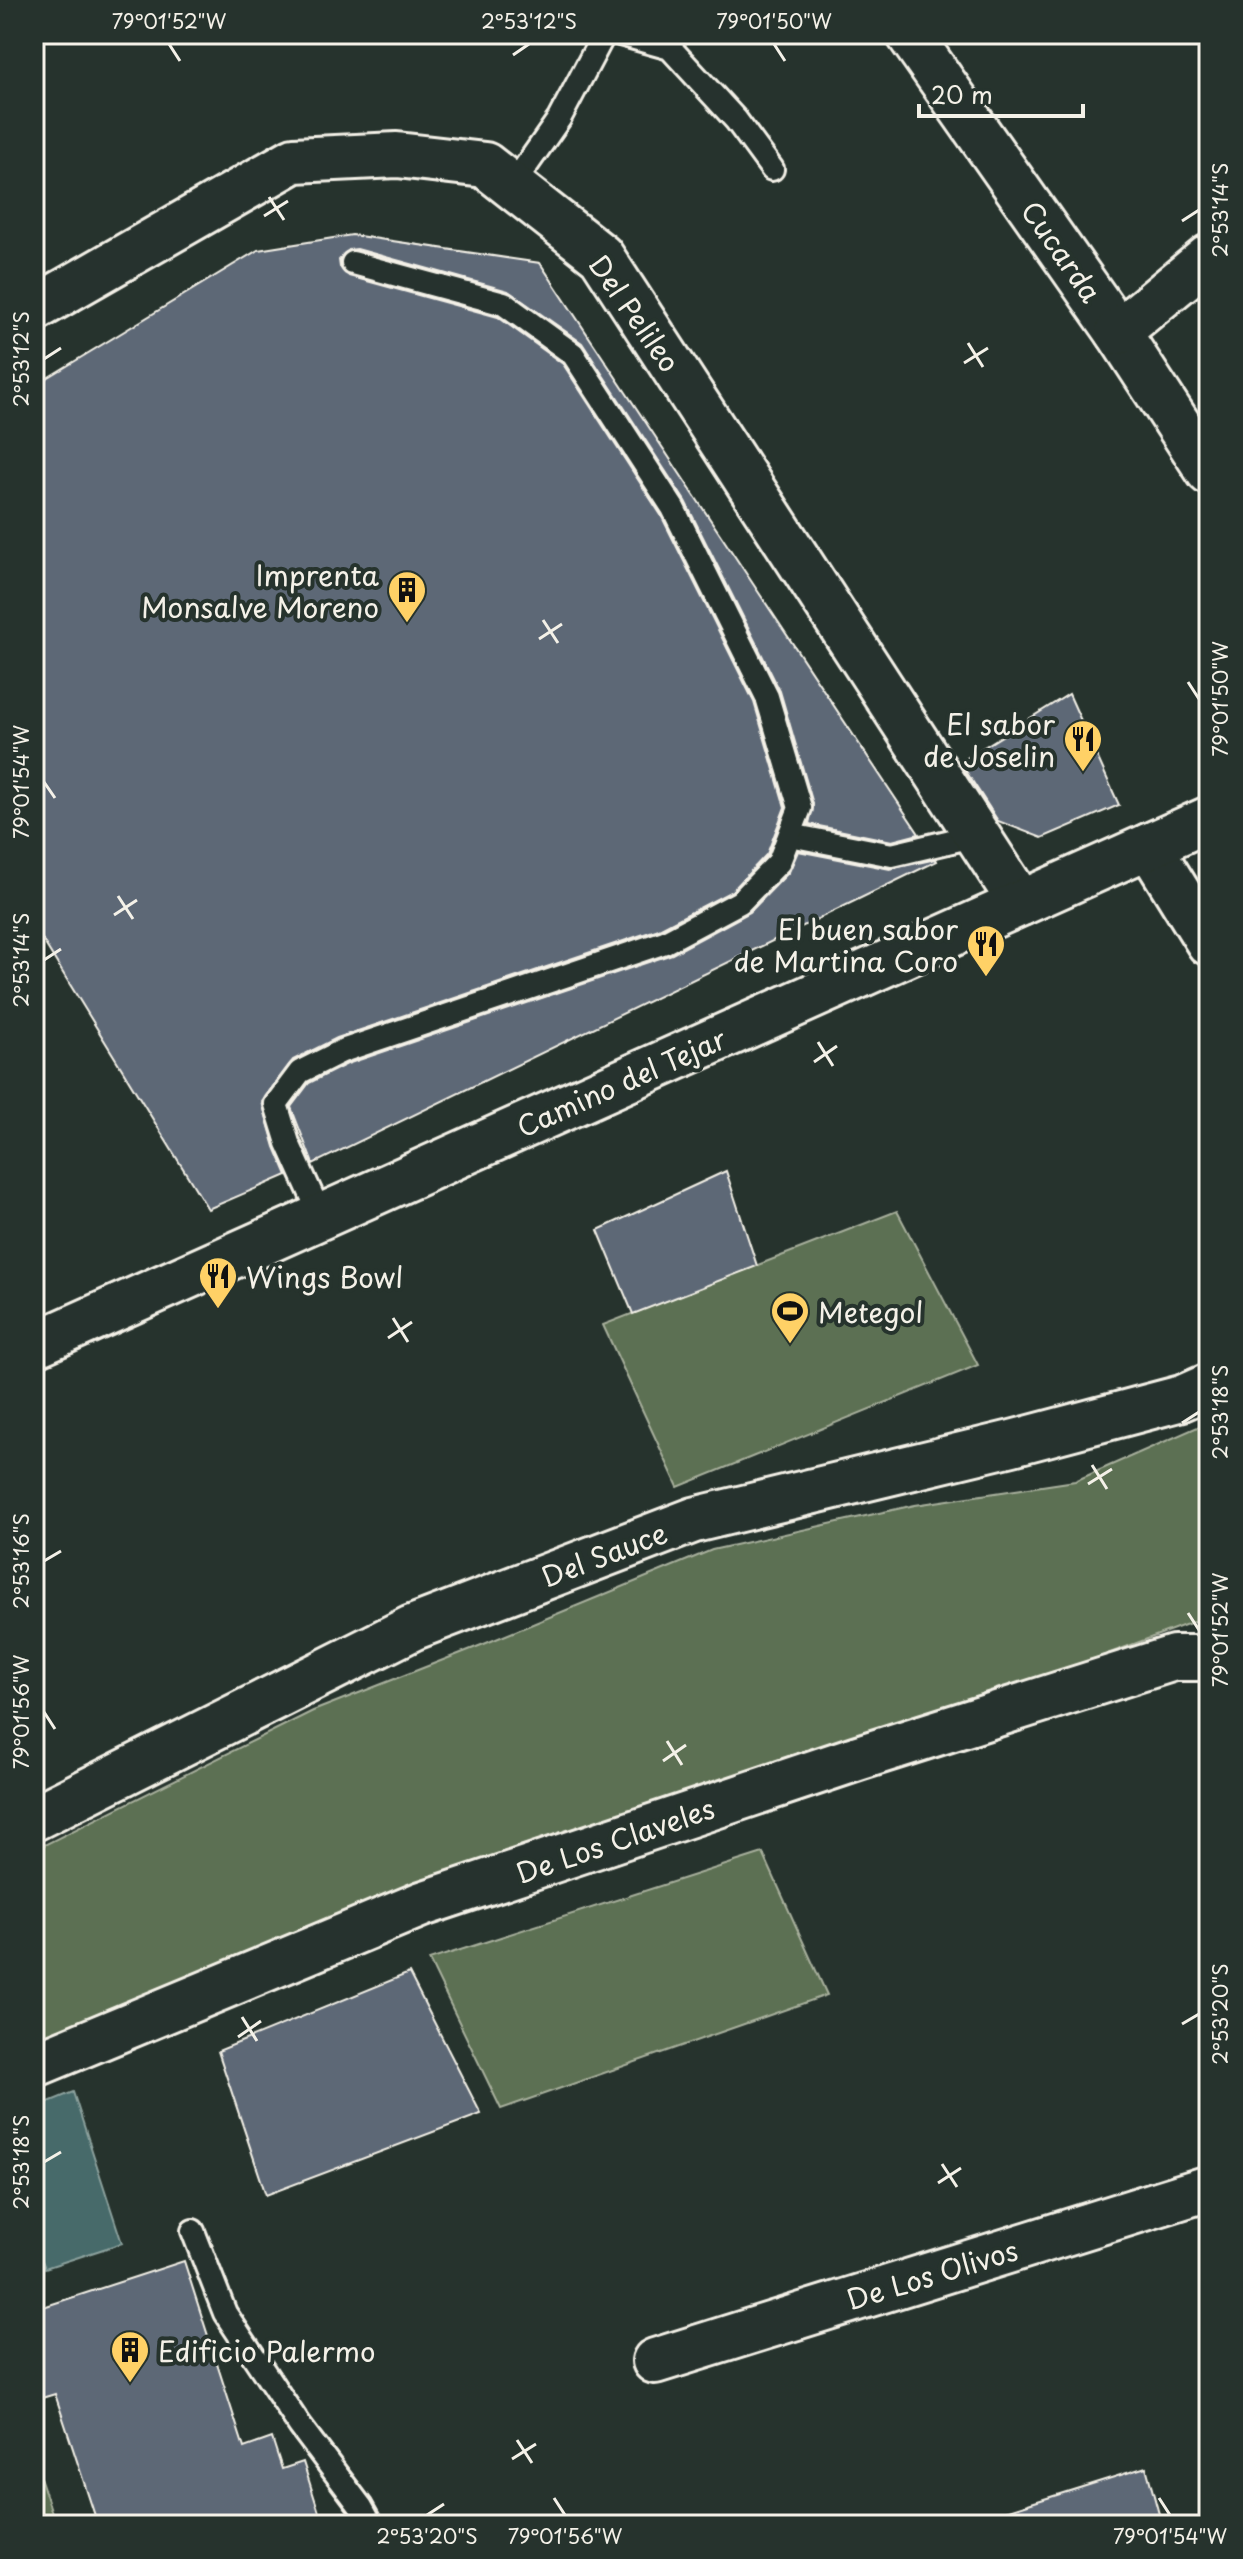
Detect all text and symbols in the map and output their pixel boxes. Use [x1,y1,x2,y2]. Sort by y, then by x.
text: 79°01'52"W [112,6,227,36]
text: 2°53'12"S [481,6,577,36]
text: 79°01'50"W [716,6,832,36]
scale bar [919,68,1083,118]
text: 20 m [931,76,993,112]
text: 2°53'14"S [1205,162,1235,258]
street label: Cucarda [1011,191,1113,311]
street label: Del Pelileo [579,245,691,381]
text: 2°53'12"S [6,311,36,407]
place label: Imprenta Monsalve Moreno [141,553,380,628]
building icon: Imprenta Monsalve Moreno [386,569,428,624]
text: 79°01'50"W [1205,641,1235,757]
place label: El sabor de Joselin [923,702,1055,777]
restaurant icon: El sabor de Joselin [1062,718,1104,773]
text: 79°01'54"W [6,725,36,839]
place label: El buen sabor de Martina Coro [734,907,958,982]
text: 2°53'14"S [6,912,36,1008]
restaurant icon: El buen sabor de Martina Coro [965,923,1007,978]
street label: Camino del Tejar [509,1016,733,1147]
restaurant icon: Wings Bowl [197,1255,239,1310]
place label: Wings Bowl [246,1255,403,1298]
sports icon: Metegol [769,1290,811,1345]
place label: Metegol [818,1290,923,1333]
text: 2°53'18"S [1205,1365,1235,1459]
street label: Del Sauce [535,1510,673,1598]
text: 2°53'16"S [6,1513,36,1609]
text: 79°01'52"W [1205,1572,1235,1687]
text: 79°01'56"W [6,1654,36,1769]
street label: De Los Claveles [510,1786,720,1894]
text: 2°53'20"S [1205,1963,1235,2065]
text: 2°53'18"S [6,2115,36,2209]
street label: De Los Olivos [841,2228,1023,2320]
building icon: Edificio Palermo [109,2329,151,2384]
place label: Edificio Palermo [158,2329,376,2372]
text: 2°53'20"S [376,2521,478,2551]
text: 79°01'56"W [508,2521,623,2551]
text: 79°01'54"W [1113,2521,1227,2551]

